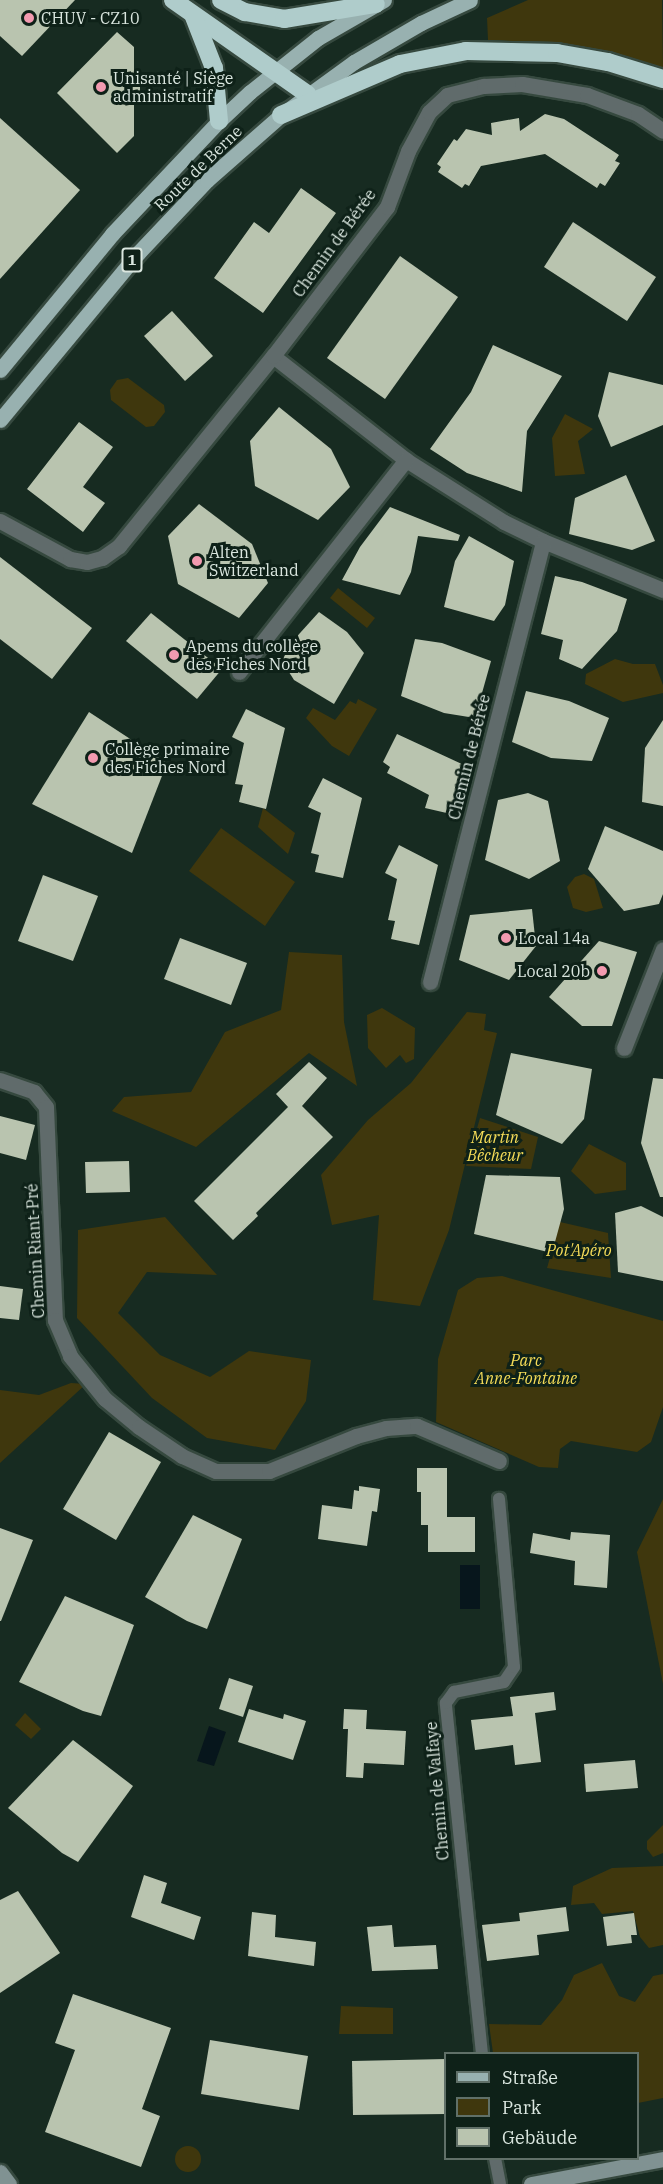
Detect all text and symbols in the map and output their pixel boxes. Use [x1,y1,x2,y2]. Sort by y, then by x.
place label: CHUV - CZ10 [41,8,140,28]
marker: CHUV - CZ10 [22,11,36,25]
place label: Unisanté | Siège administratif [113,68,233,106]
marker: Unisanté | Siège administratif [94,80,108,94]
street label: Route de Berne [150,121,246,215]
street label: Chemin de Bérée [288,185,380,301]
road number: 1 [122,248,142,272]
place label: Alten Switzerland [209,542,299,580]
marker: Alten Switzerland [190,554,204,568]
place label: Apems du collège des Fiches Nord [186,636,318,674]
marker: Apems du collège des Fiches Nord [167,648,181,662]
street label: Chemin de Bérée [444,692,494,822]
place label: Collège primaire des Fiches Nord [105,739,230,777]
marker: Collège primaire des Fiches Nord [86,751,100,765]
place label: Local 14a [518,928,590,948]
marker: Local 14a [499,931,513,945]
place label: Local 20b [517,961,590,981]
marker: Local 20b [595,964,609,978]
park label: Martin Bêcheur [467,1127,523,1165]
street label: Chemin Riant-Pré [22,1183,48,1319]
park label: Pot'Apéro [546,1240,612,1260]
park label: Parc Anne-Fontaine [475,1350,577,1388]
street label: Chemin de Valfaye [421,1721,453,1861]
legend [444,2052,639,2160]
text: Straße [502,2066,558,2089]
text: Park [502,2096,541,2119]
text: Gebäude [502,2126,577,2149]

